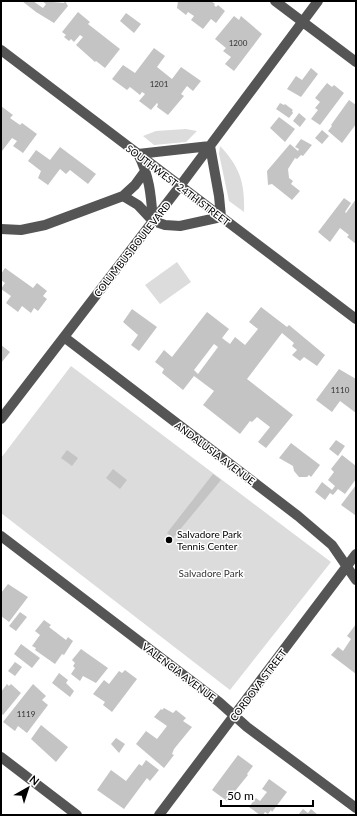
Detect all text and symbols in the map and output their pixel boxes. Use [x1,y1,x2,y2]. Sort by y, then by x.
house number: 1200 [229,38,248,48]
house number: 1201 [150,79,169,89]
street label: SOUTHWEST 24TH STREET [124,142,232,228]
street label: COLUMBUS BOULEVARD [91,199,173,299]
house number: 1110 [331,385,350,395]
street label: ANDALUSIA AVENUE [173,419,258,487]
place label: Salvadore Park Tennis Center [177,528,243,552]
marker: Salvadore Park Tennis Center [164,535,174,545]
park label: Salvadore Park [179,567,244,579]
street label: VALENCIA AVENUE [140,640,218,704]
street label: CORDOVA STREET [227,647,289,723]
house number: 1119 [17,709,36,719]
north arrow [8,768,48,808]
text: N [27,772,42,788]
scale bar [221,782,313,808]
text: 50 m [227,788,254,803]

